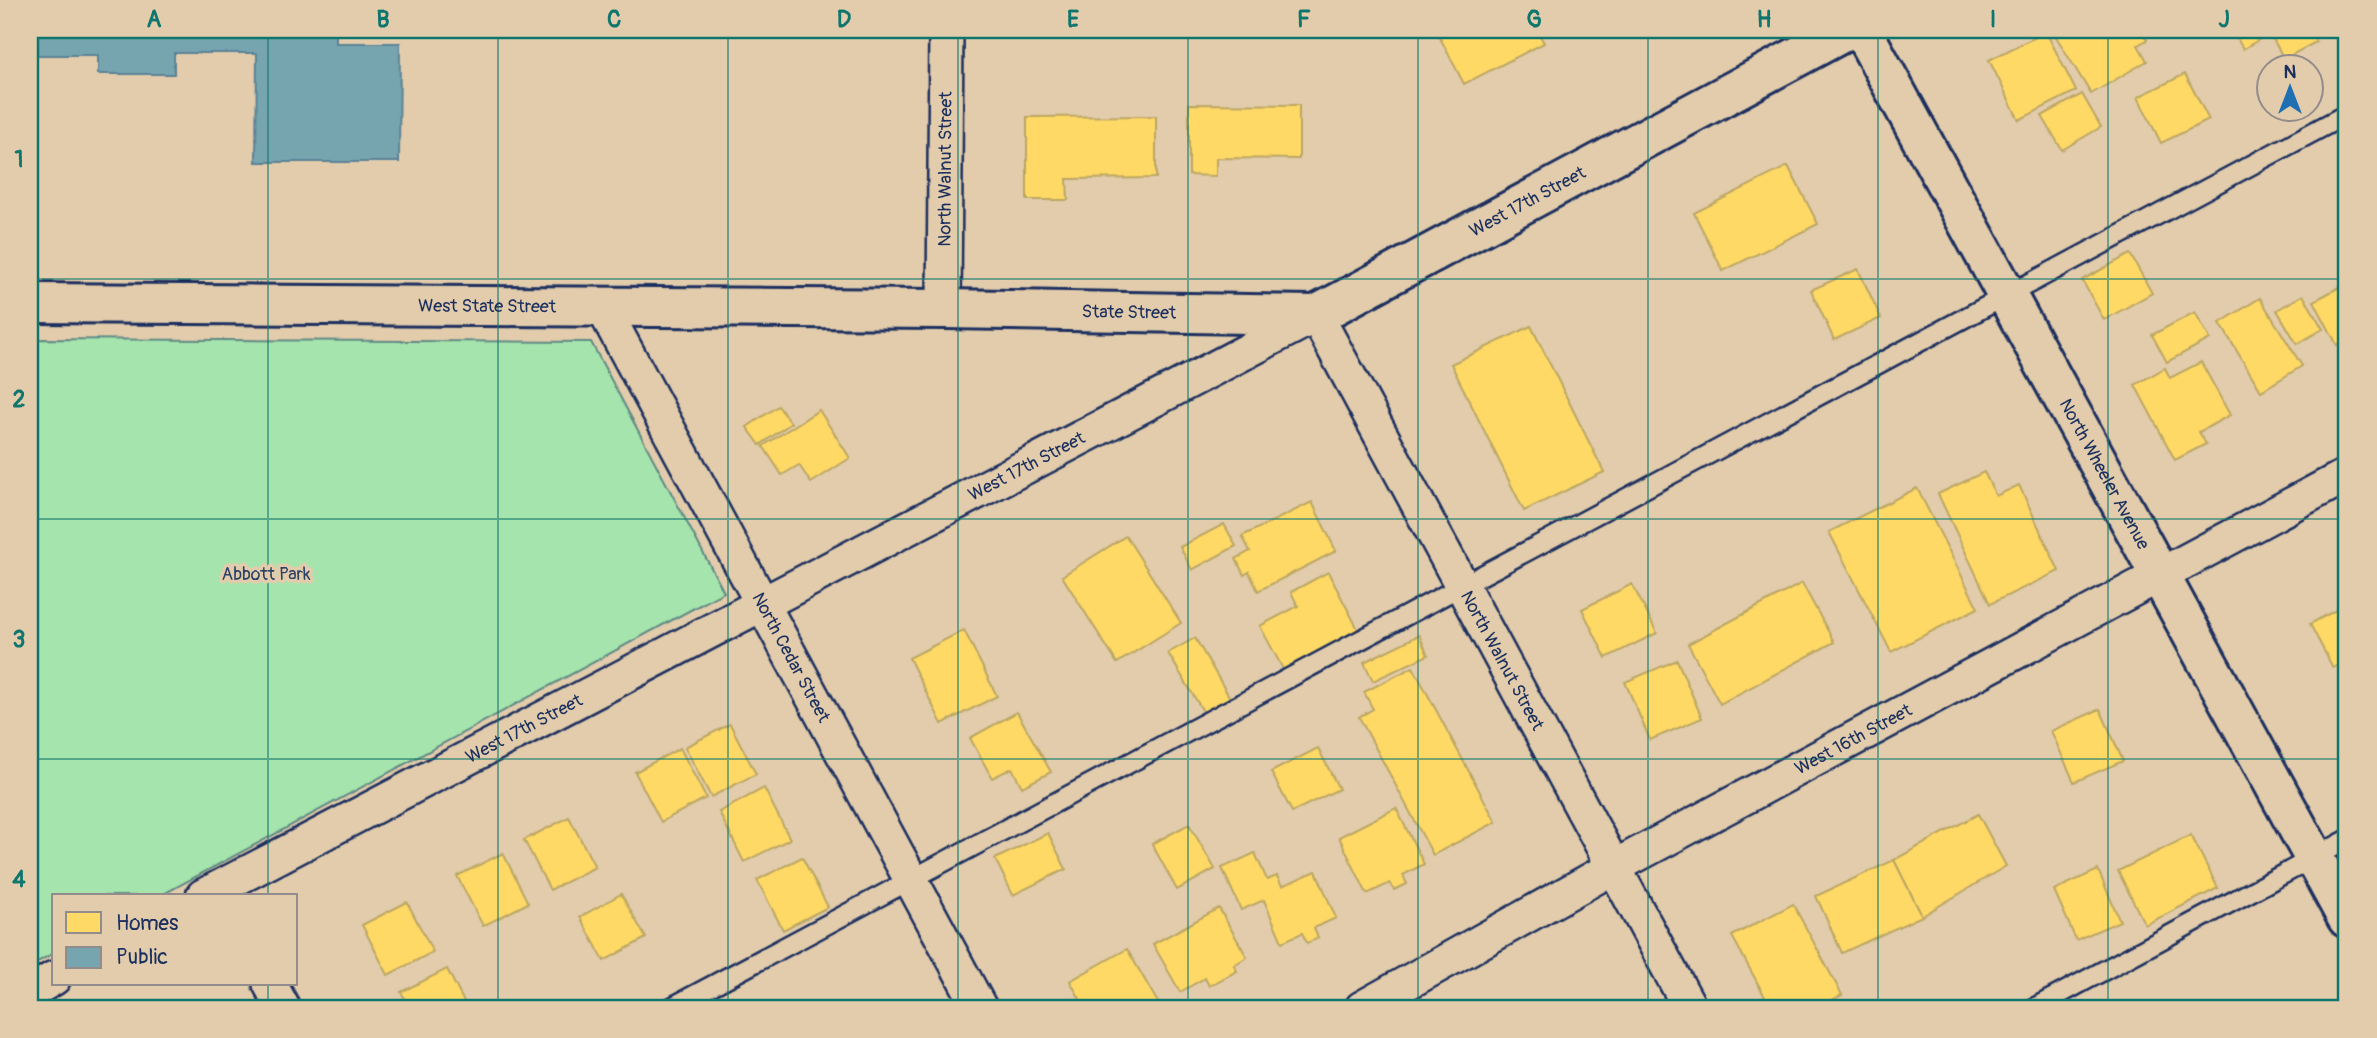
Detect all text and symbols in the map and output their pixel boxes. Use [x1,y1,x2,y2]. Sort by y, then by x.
text: A [147,5,162,34]
text: B [376,5,390,34]
text: C [607,5,621,34]
text: D [837,5,851,34]
text: E [1067,5,1079,34]
text: F [1297,5,1311,34]
text: G [1526,5,1542,34]
text: H [1757,5,1771,34]
text: I [1990,5,1996,34]
text: J [2218,5,2230,34]
north arrow [2254,52,2324,122]
text: N [2284,60,2297,84]
street label: North Walnut Street [933,91,957,247]
text: 1 [15,145,24,174]
street label: West 17th Street [1465,161,1590,242]
street label: West State Street [418,294,557,318]
street label: State Street [1082,300,1177,324]
text: 2 [13,385,26,414]
street label: North Wheeler Avenue [2054,395,2155,554]
street label: West 17th Street [964,426,1089,506]
park label: Abbott Park [222,563,311,586]
street label: North Walnut Street [1455,587,1550,735]
street label: North Cedar Street [747,588,836,727]
text: 3 [13,625,25,654]
street label: West 17th Street [462,688,587,768]
street label: West 16th Street [1791,698,1916,780]
text: 4 [12,865,26,894]
legend [52,894,298,986]
text: Homes [116,910,179,937]
text: Public [116,944,168,971]

